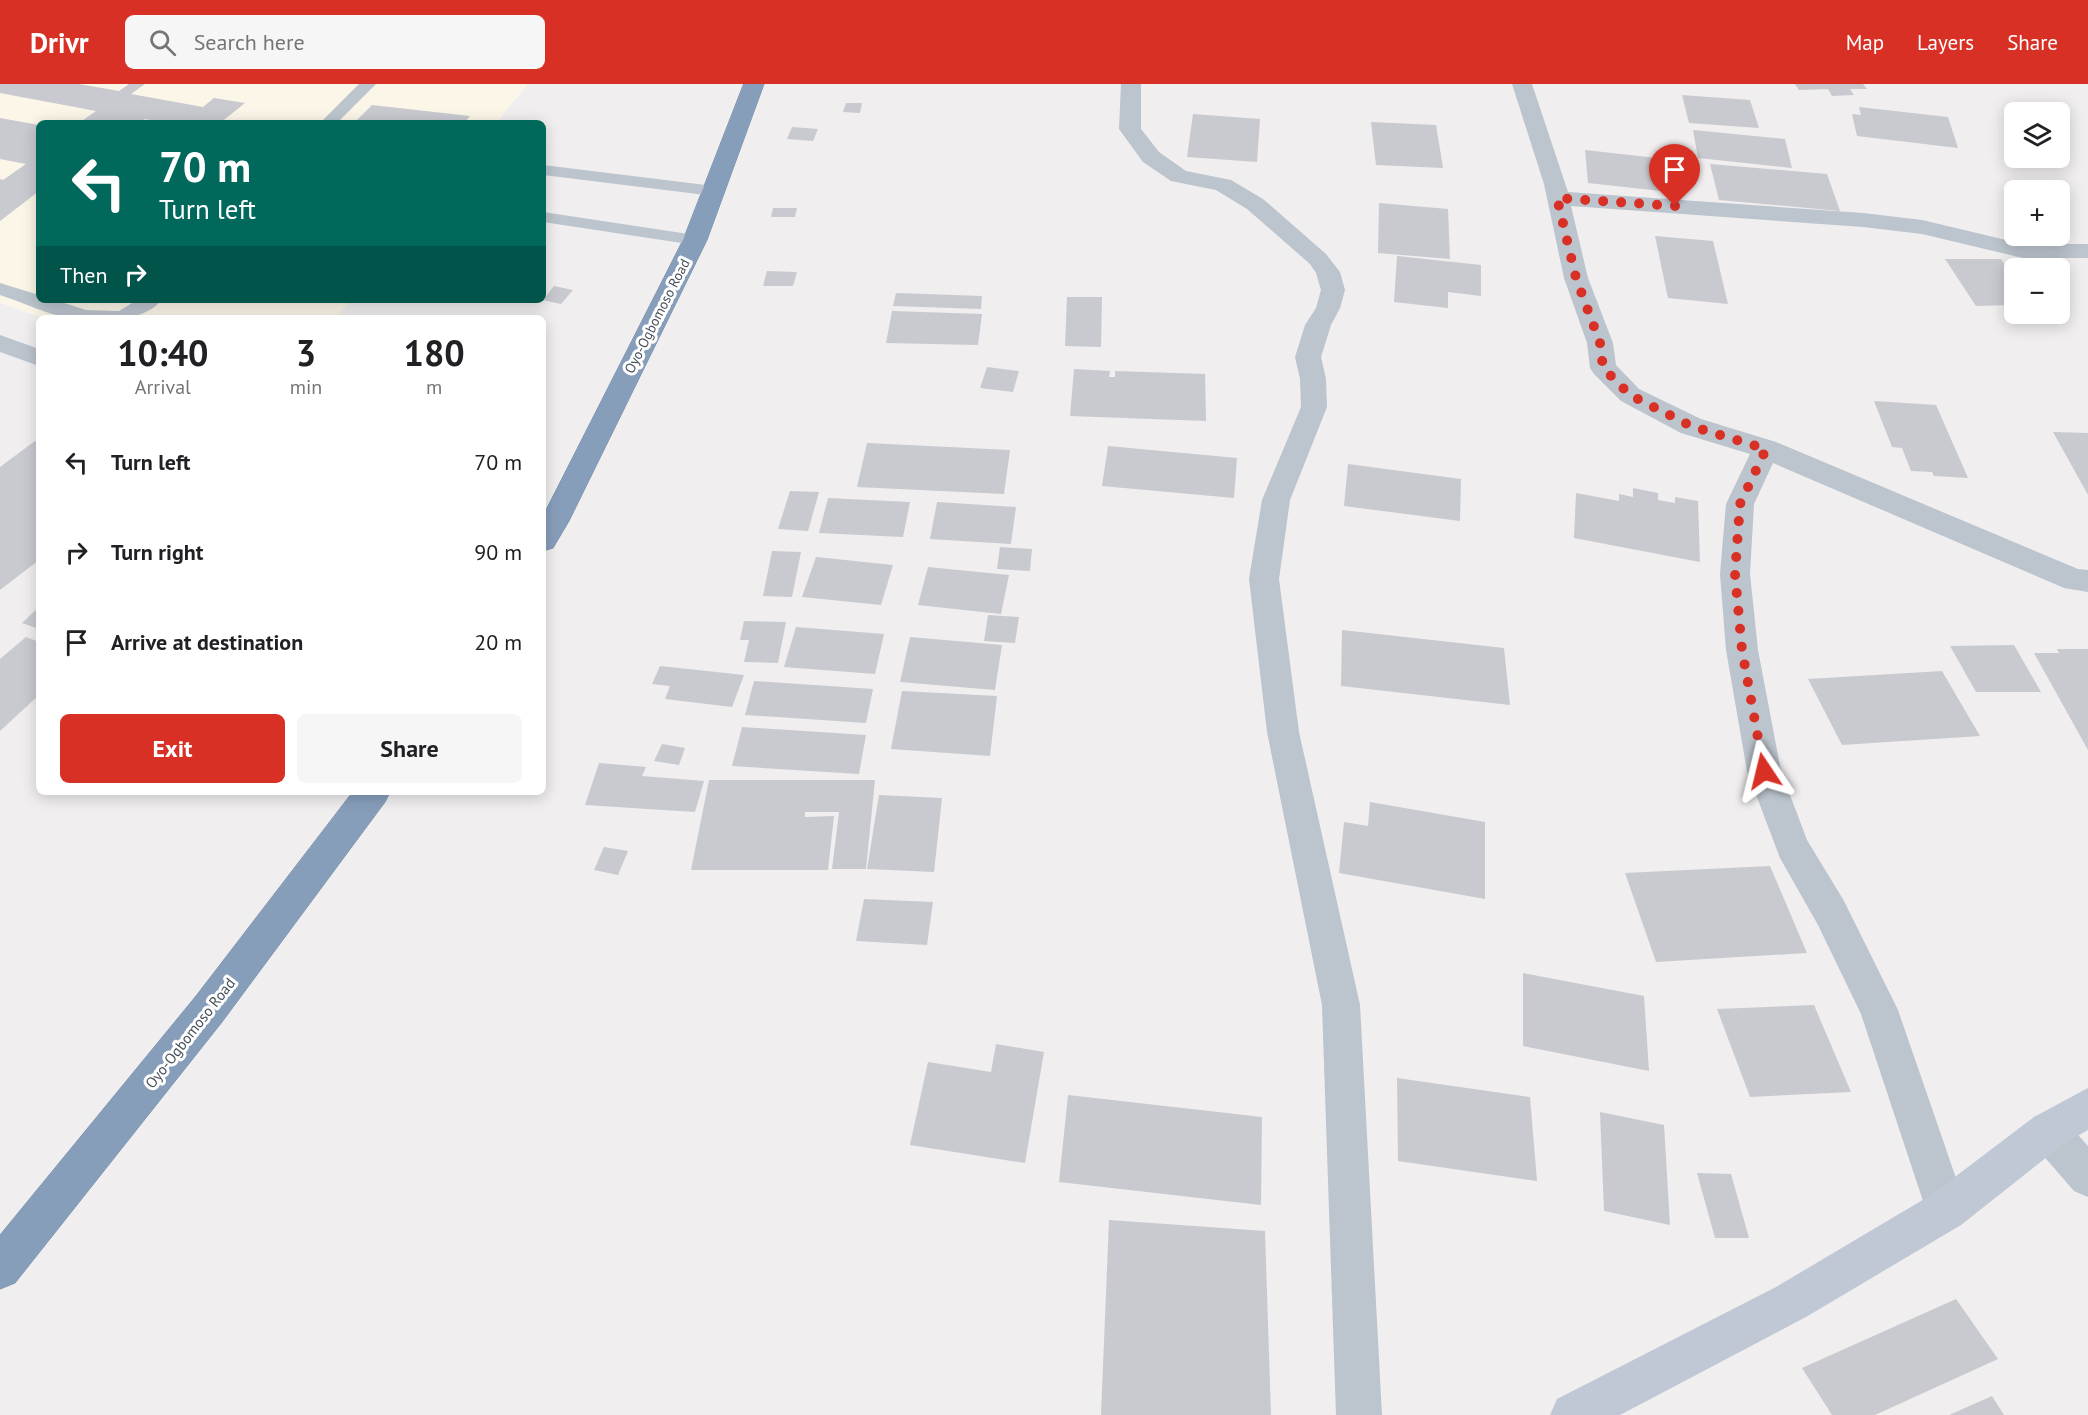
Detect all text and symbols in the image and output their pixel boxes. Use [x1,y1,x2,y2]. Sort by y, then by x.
search box [125,15,545,69]
text: Drivr [30,24,89,61]
icon: search [146,26,179,59]
text: Search here [194,28,305,56]
text: Map [1846,29,1884,56]
text: Layers [1917,29,1974,56]
text: Share [2007,29,2058,56]
map controls [2004,102,2070,324]
button: layers [2004,102,2070,168]
text: 70 m [159,139,251,194]
icon: left [60,144,138,222]
pin [1649,144,1700,206]
icon: arrive [1658,153,1691,186]
button: + [2004,180,2070,246]
text: Turn left [159,192,256,226]
street label: Oyo-Ogbomoso Road [620,256,694,376]
icon: right [119,258,152,291]
button: − [2004,258,2070,324]
text: Then [60,261,107,289]
text: 10:40 [117,329,209,376]
text: 3 [296,329,316,376]
text: 180 [404,329,465,376]
text: Arrival [135,374,191,400]
text: min [290,374,322,400]
text: m [426,374,442,400]
icon: left [60,446,93,479]
text: Turn left [111,448,191,476]
text: 70 m [474,448,522,476]
icon: right [60,536,93,569]
text: Turn right [111,538,203,566]
text: 90 m [474,538,522,566]
icon: arrive [60,626,93,659]
text: Arrive at destination [111,628,303,656]
text: 20 m [474,628,522,656]
button: Exit [60,714,285,783]
button: Share [297,714,522,783]
position arrow [1732,739,1796,803]
street label: Oyo-Ogbomoso Road [141,974,239,1092]

